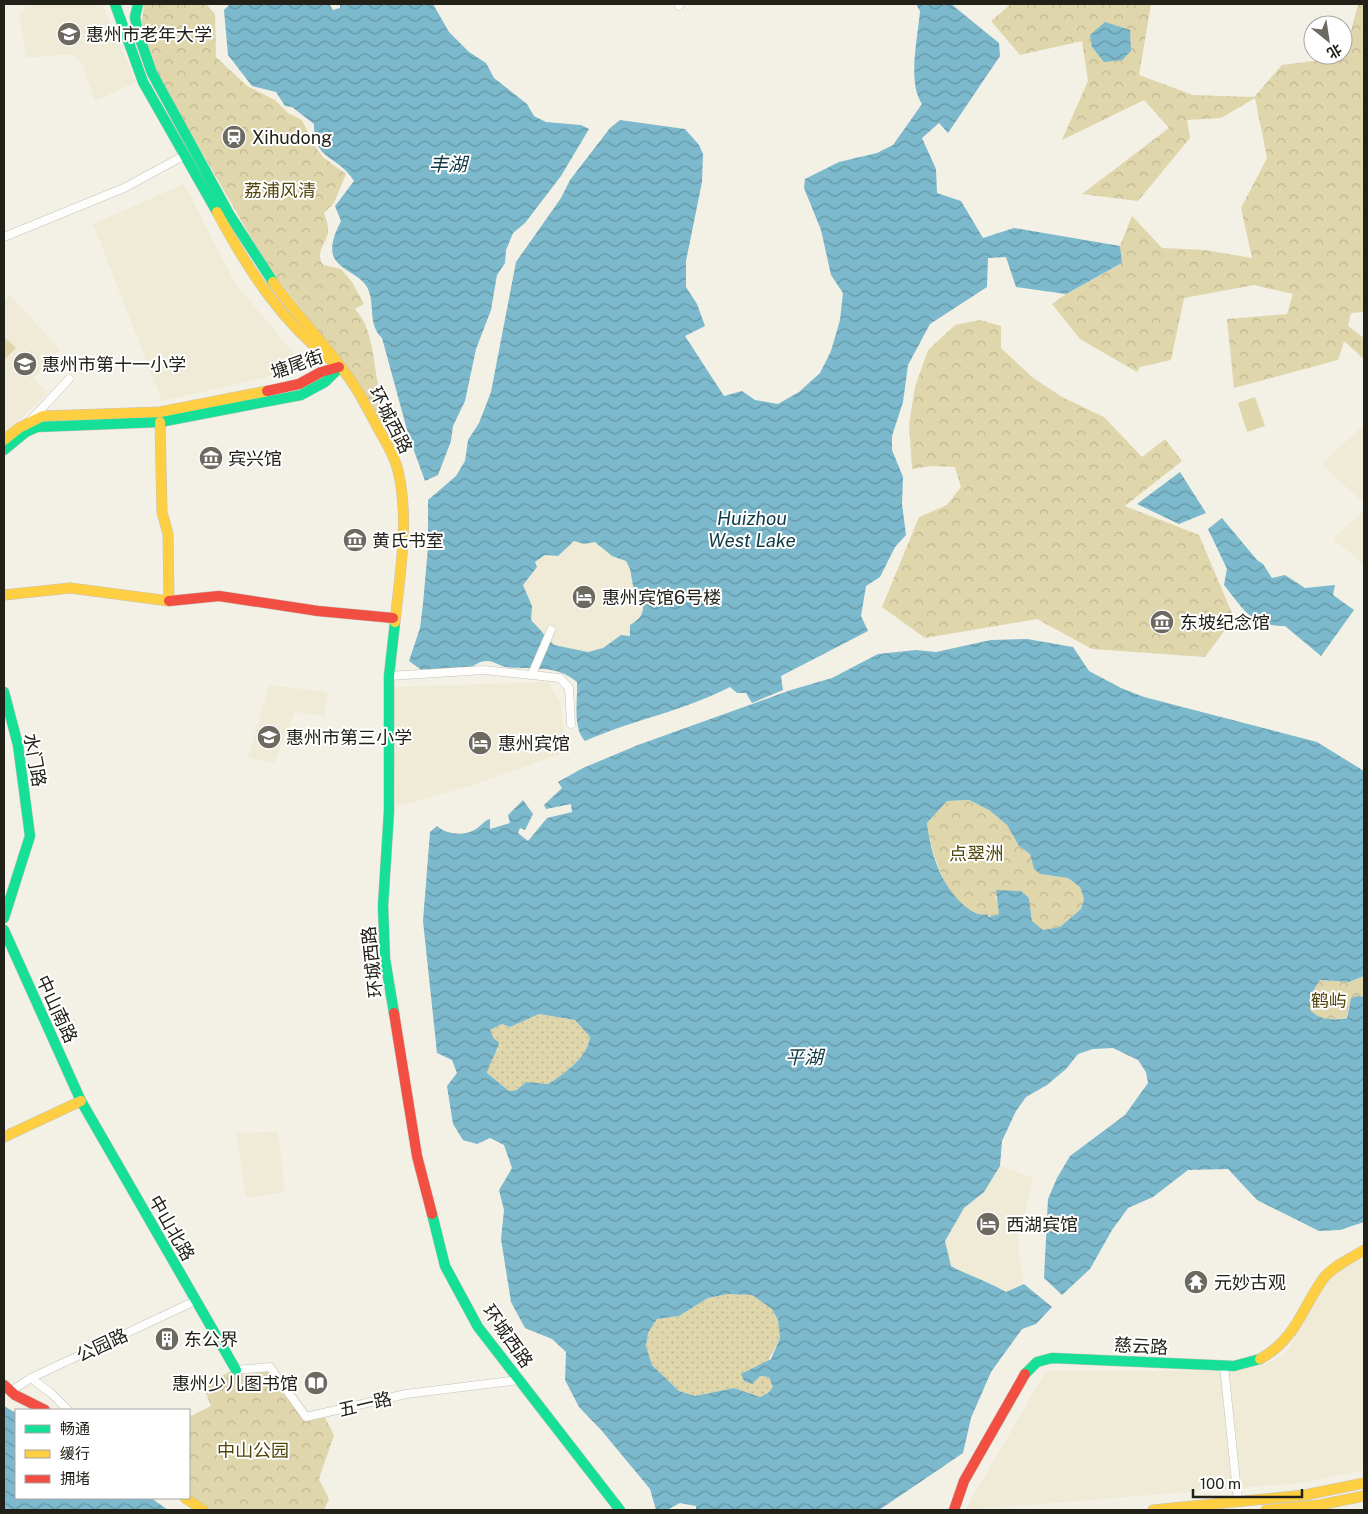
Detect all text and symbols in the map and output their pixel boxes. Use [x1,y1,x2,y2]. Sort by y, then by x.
north arrow [1303,15,1353,65]
school or university icon: 惠州市老年大学 [56,21,82,47]
place label: 惠州市老年大学 [86,24,212,45]
text: 北 [1324,41,1345,62]
station icon: Xihudong [221,124,247,150]
place label: Xihudong [252,127,332,148]
water label: 丰湖 [429,153,470,175]
park label: 荔浦风清 [244,180,316,201]
street label: 塘尾街 [268,345,326,383]
school or university icon: 惠州市第十一小学 [12,351,38,377]
place label: 惠州市第十一小学 [42,354,186,375]
street label: 环城西路 [365,383,417,457]
museum icon: 宾兴馆 [198,445,224,471]
place label: 宾兴馆 [228,448,282,469]
water label: Huizhou West Lake [708,507,796,551]
museum icon: 黄氏书室 [342,527,368,553]
place label: 黄氏书室 [372,530,444,551]
hotel icon: 惠州宾馆6号楼 [571,584,597,610]
place label: 惠州宾馆6号楼 [602,587,721,608]
museum icon: 东坡纪念馆 [1149,609,1175,635]
place label: 东坡纪念馆 [1180,612,1270,633]
school or university icon: 惠州市第三小学 [256,724,282,750]
place label: 惠州市第三小学 [286,727,412,748]
hotel icon: 惠州宾馆 [467,730,493,756]
street label: 水门路 [20,732,50,788]
place label: 惠州宾馆 [498,733,570,754]
park label: 点翠洲 [949,843,1003,864]
street label: 环城西路 [358,925,386,999]
street label: 中山南路 [32,972,82,1046]
park label: 鹤屿 [1311,990,1347,1011]
water label: 平湖 [785,1046,826,1068]
street label: 中山北路 [145,1192,199,1264]
hotel icon: 西湖宾馆 [975,1211,1001,1237]
place label: 西湖宾馆 [1006,1214,1078,1235]
temple icon: 元妙古观 [1183,1269,1209,1295]
place label: 元妙古观 [1214,1272,1286,1293]
street label: 环城西路 [479,1300,537,1372]
street label: 公园路 [73,1324,131,1366]
building icon: 东公界 [154,1326,180,1352]
place label: 东公界 [184,1329,238,1350]
street label: 慈云路 [1113,1334,1169,1358]
library icon: 惠州少儿图书馆 [303,1370,329,1396]
place label: 惠州少儿图书馆 [172,1373,298,1394]
street label: 五一路 [336,1388,394,1420]
legend [15,1409,190,1499]
text: 畅通 [60,1420,90,1437]
park label: 中山公园 [217,1440,289,1461]
text: 缓行 [60,1445,90,1462]
scale bar [1193,1466,1302,1498]
text: 拥堵 [60,1470,90,1487]
text: 100 m [1200,1475,1241,1492]

